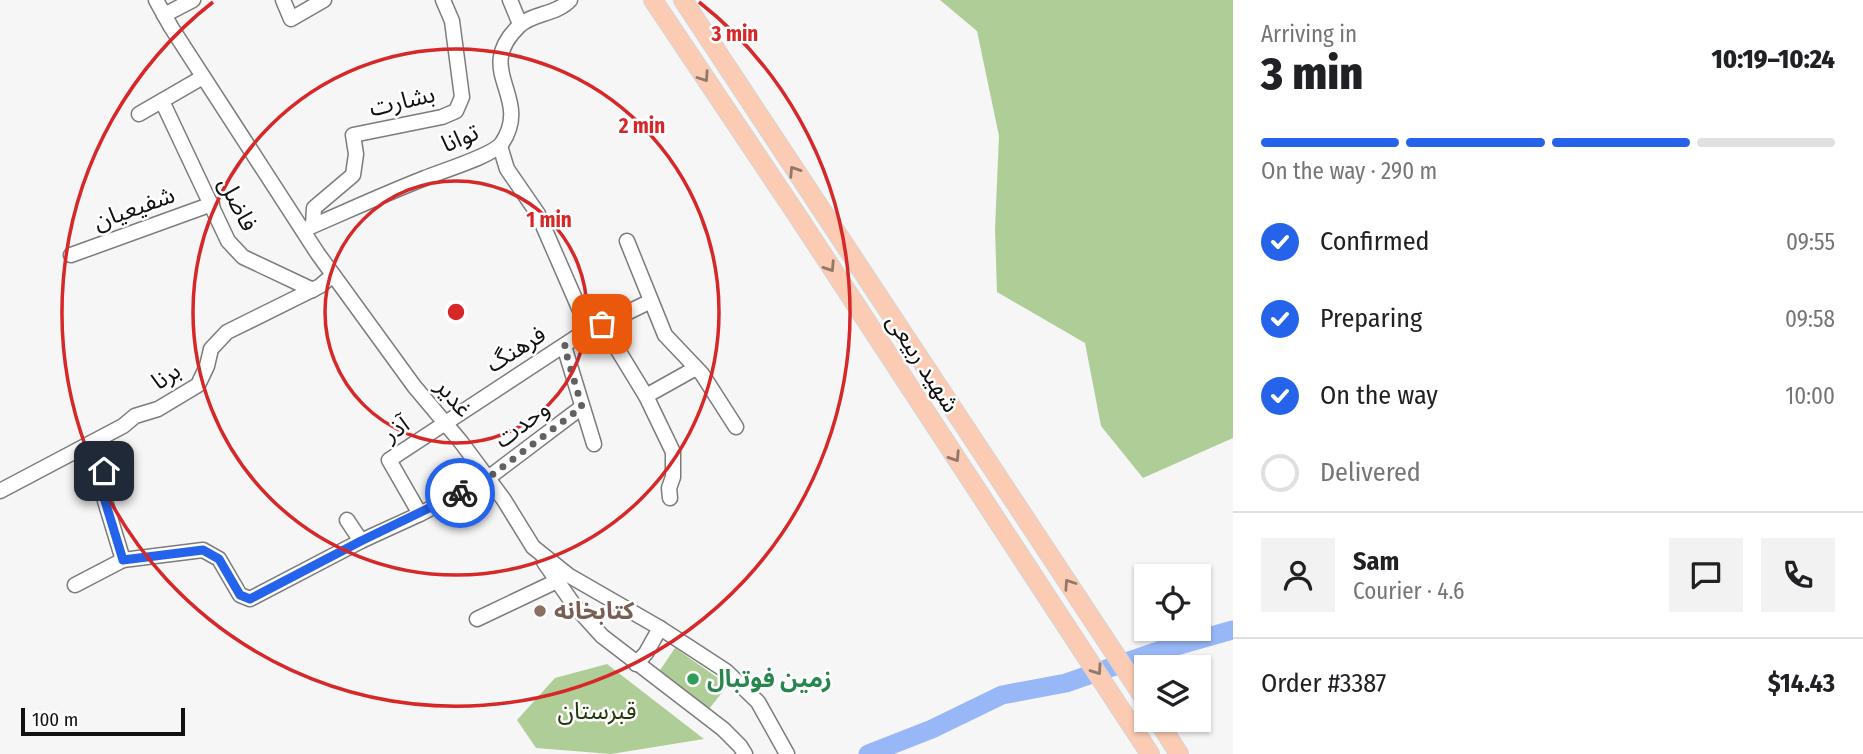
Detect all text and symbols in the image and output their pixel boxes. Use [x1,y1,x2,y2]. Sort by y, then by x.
text: Arriving in [1261,20,1357,48]
text: 3 min [711,21,758,47]
text: 10:19–10:24 [1712,44,1835,75]
text: 3 min [1261,46,1363,101]
one-way arrow [696,69,709,82]
street label: بشارت [366,80,438,122]
text: 2 min [618,113,665,139]
street label: توانا [437,118,483,158]
text: On the way · 290 m [1261,157,1437,185]
one-way arrow [789,165,802,178]
street label: فاضل [213,172,263,236]
street label: شفیعیان [89,180,179,236]
text: 1 min [526,207,572,233]
icon: check [1261,223,1299,261]
text: Confirmed [1320,226,1430,257]
text: 09:55 [1786,228,1835,256]
one-way arrow [822,259,835,272]
pin [572,294,632,354]
centre of rings [444,300,468,324]
icon: check [1261,300,1299,338]
text: Preparing [1320,303,1422,334]
icon: bag [583,305,621,343]
text: 09:58 [1785,305,1835,333]
street label: شهید ربیعی [881,308,965,418]
street label: فرهنگ [481,320,551,378]
street label: برنا [146,356,186,396]
street label: غدیر [429,372,478,423]
icon: check [1261,377,1299,415]
text: On the way [1320,380,1438,411]
text: 10:00 [1785,382,1835,410]
street label: وحدت [489,394,555,454]
street label: آذر [377,410,415,448]
pin [74,441,134,501]
one-way arrow [947,449,960,462]
icon: home [85,452,123,490]
text: Delivered [1320,457,1421,488]
courier [425,458,495,528]
icon: bike [441,474,479,512]
button: person [1261,538,1335,612]
button: chat [1669,538,1743,612]
button: phone [1761,538,1835,612]
text: Sam [1353,546,1399,577]
map controls [1134,564,1211,732]
button: locate [1134,564,1211,641]
text: Courier · 4.6 [1353,577,1464,605]
one-way arrow [1065,579,1078,592]
place label: کتابخانه [554,597,635,625]
marker: کتابخانه [532,603,548,619]
button: layers [1134,655,1211,732]
one-way arrow [1089,662,1101,675]
place label: زمین فوتبال [707,665,832,693]
text: Order #3387 [1261,668,1386,699]
text: $14.43 [1768,668,1835,699]
marker: زمین فوتبال [685,671,701,687]
park label: قبرستان [558,697,636,725]
scale bar [21,705,186,737]
text: 100 m [32,708,78,731]

